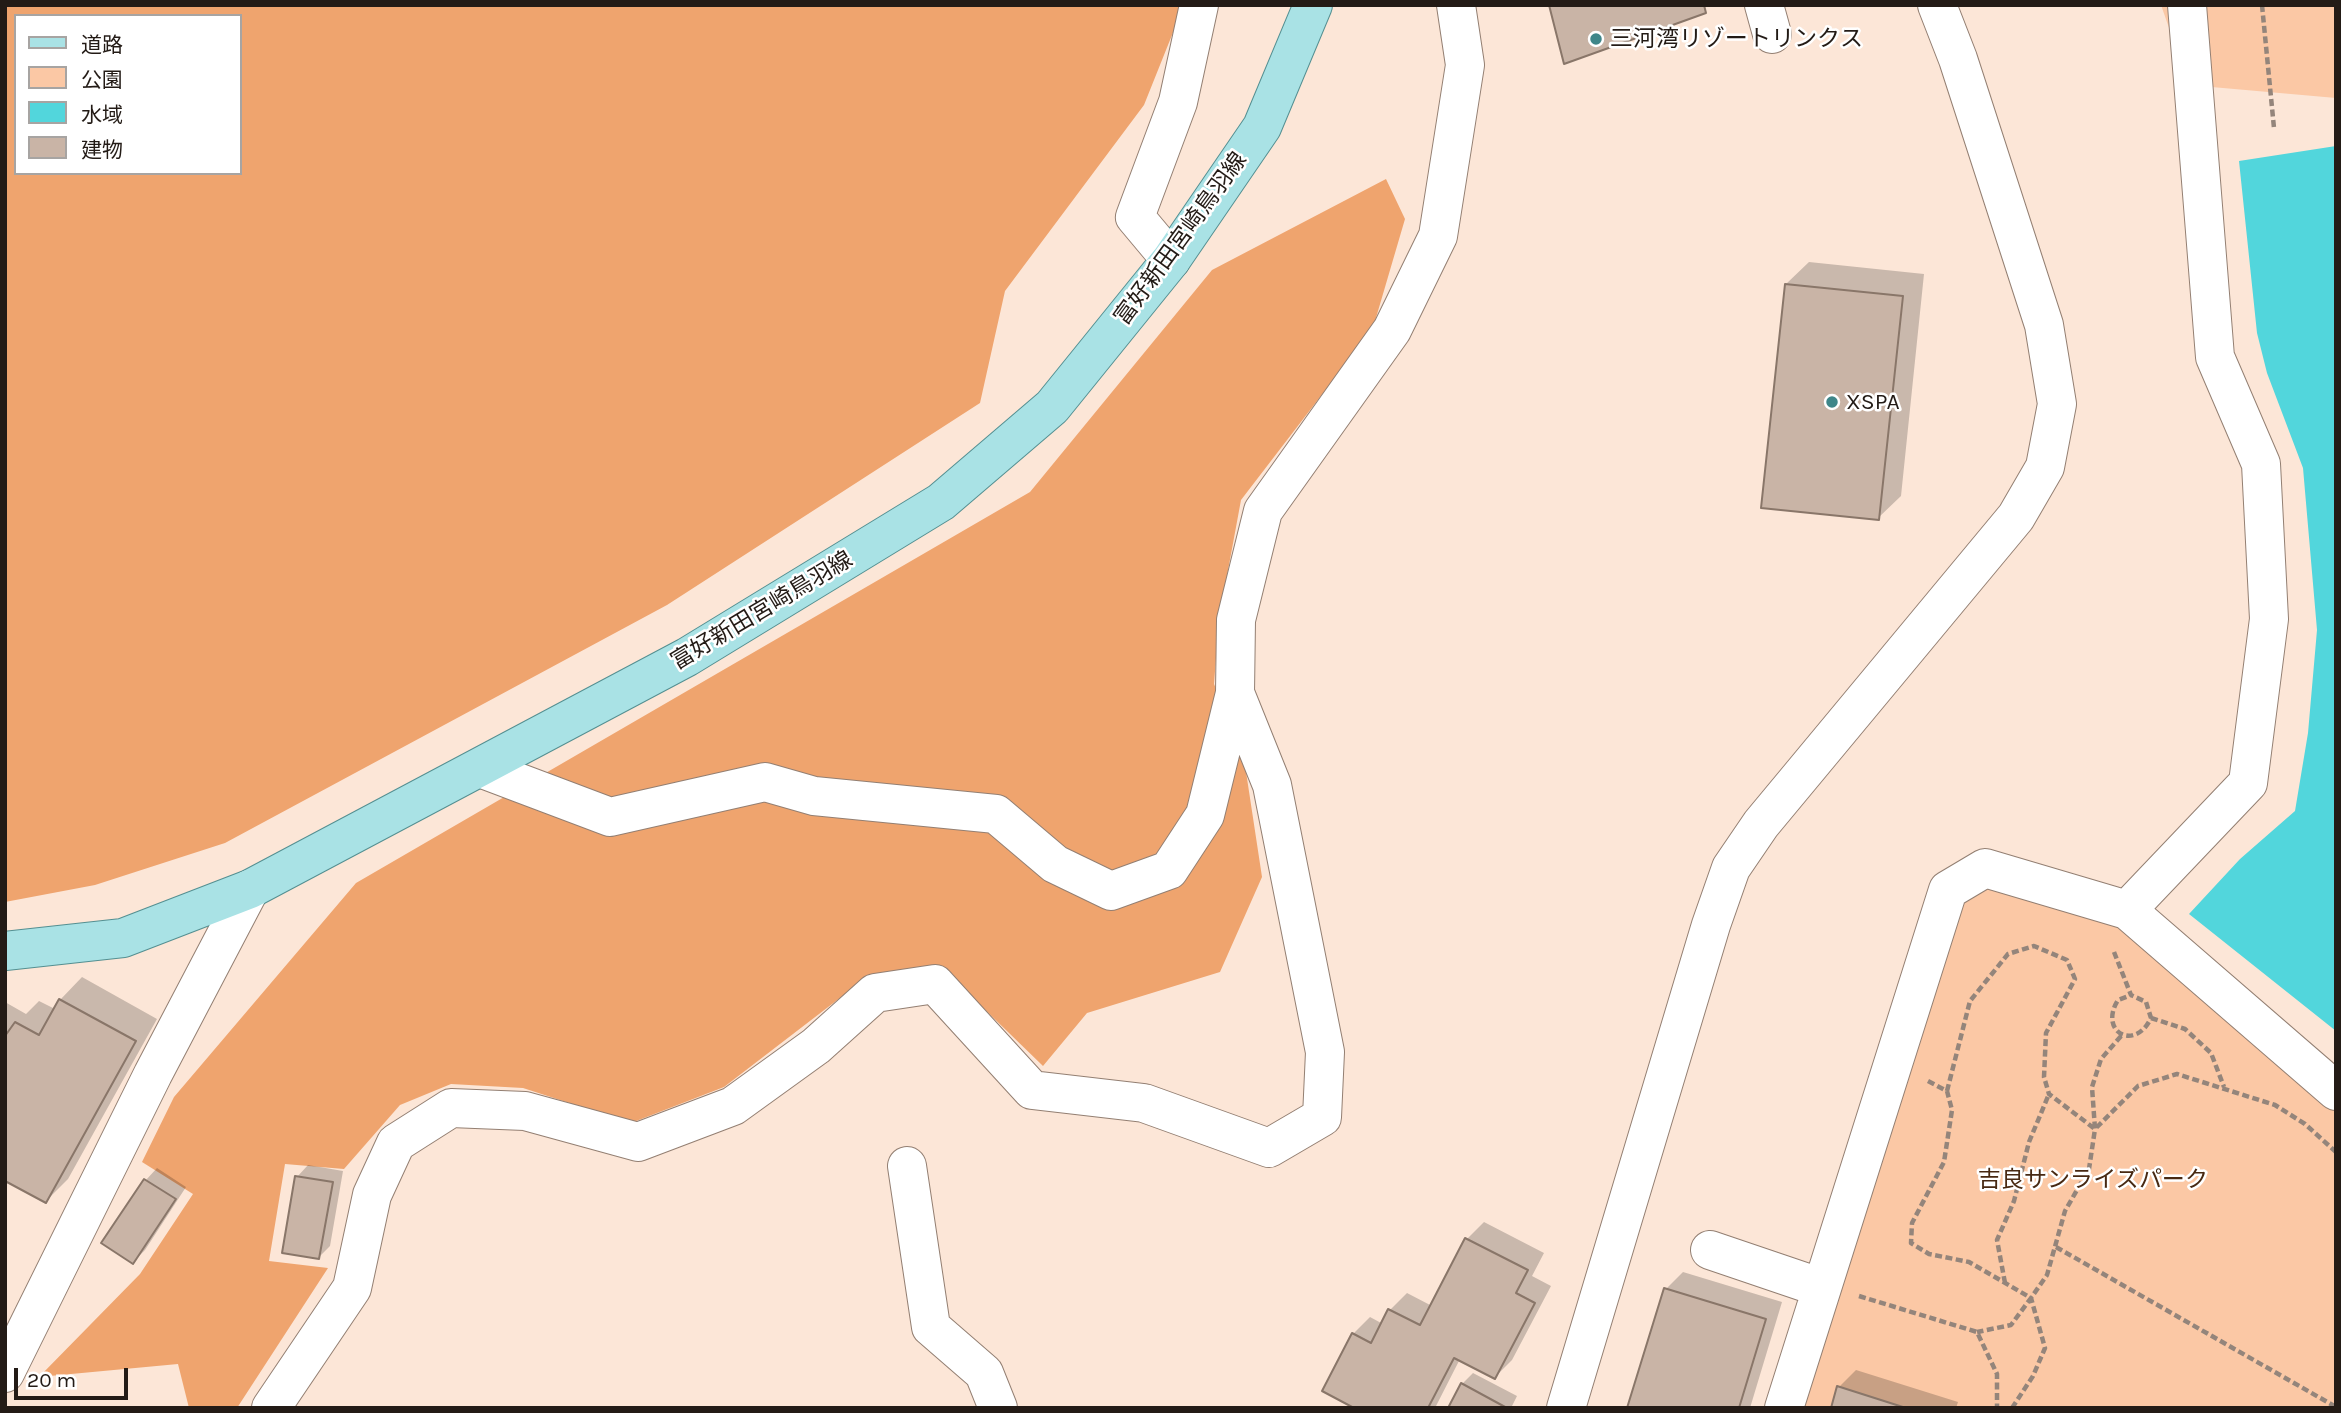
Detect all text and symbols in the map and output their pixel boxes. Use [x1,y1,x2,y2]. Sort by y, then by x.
legend [14,14,242,175]
place label: 三河湾リゾートリンクス [1610,25,1863,53]
marker: 三河湾リゾートリンクス [1588,31,1604,47]
text: 道路 [81,33,123,57]
text: 公園 [81,68,123,92]
text: 水域 [81,103,123,127]
text: 建物 [81,138,123,162]
street label: 富好新田宮崎鳥羽線 [1109,147,1253,331]
place label: XSPA [1846,388,1900,416]
marker: XSPA [1824,394,1840,410]
street label: 富好新田宮崎鳥羽線 [666,546,858,676]
park label: 吉良サンライズパーク [1978,1166,2208,1194]
scale bar [18,1354,131,1398]
text: 20 m [27,1368,76,1392]

